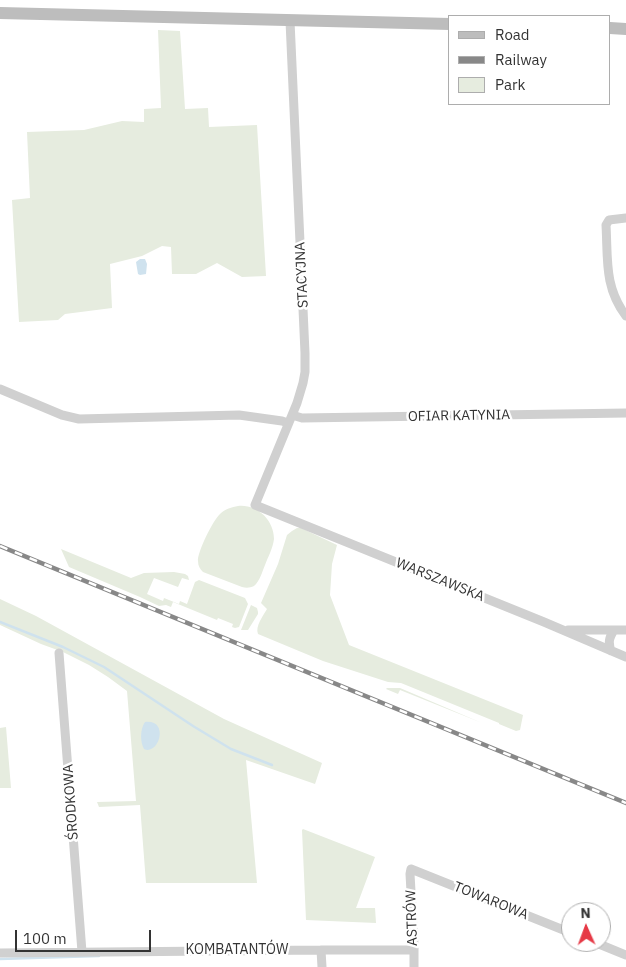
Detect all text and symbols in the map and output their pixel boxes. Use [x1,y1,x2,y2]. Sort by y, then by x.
legend [448,15,611,105]
text: Road [495,25,530,44]
text: Railway [495,50,547,69]
text: Park [495,75,525,94]
street label: STACYJNA [292,242,312,308]
street label: OFIAR KATYNIA [408,407,510,425]
street label: WARSZAWSKA [393,555,487,605]
street label: ŚRODKOWA [60,763,82,841]
street label: TOWAROWA [451,878,531,924]
street label: ASTRÓW [403,890,421,946]
north arrow [561,902,611,952]
text: N [580,904,591,922]
scale bar [18,920,154,952]
text: 100 m [23,929,67,948]
street label: KOMBATANTÓW [186,942,288,958]

